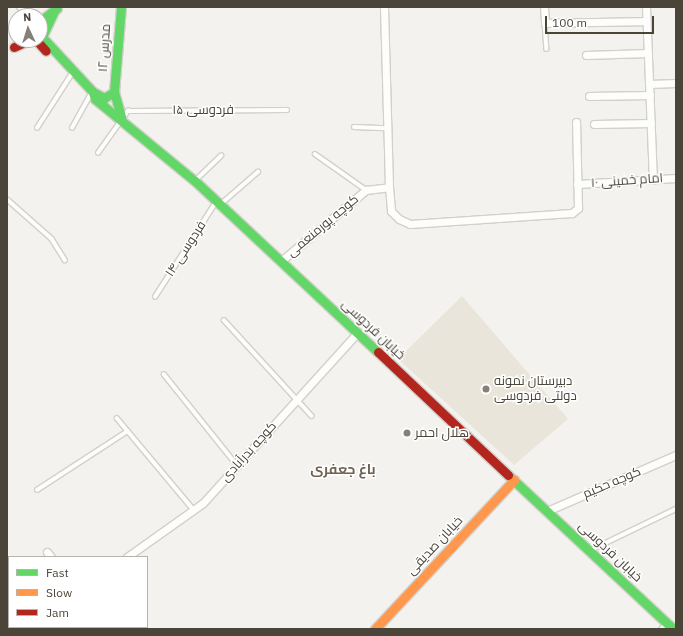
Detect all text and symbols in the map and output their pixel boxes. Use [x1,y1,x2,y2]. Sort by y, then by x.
north arrow [8,8,48,48]
scale bar [547,8,656,34]
text: N [23,10,32,24]
text: 100 m [552,15,587,30]
street label: مدرس ۱۲ [96,23,114,73]
street label: فردوسی ۱۵ [172,102,234,118]
street label: امام خمینی ۱۰ [590,171,664,191]
street label: کوچه پورمنعمی [284,192,362,260]
street label: فردوسی ۱۴ [162,218,210,280]
street label: خیابان فردوسی [338,297,408,363]
place label: دبیرستان نمونه دولتی فردوسی [494,374,577,405]
marker: دبیرستان نمونه دولتی فردوسی [481,384,491,394]
street label: کوچه بدرآبادی [218,419,280,485]
place label: هلال احمر [415,425,469,441]
marker: هلال احمر [402,428,412,438]
district label: باغ جعفری [310,461,376,477]
street label: کوچه حکیم [581,464,643,502]
street label: خیابان صدیقی [404,513,466,579]
street label: خیابان فردوسی [575,519,645,585]
legend [8,556,148,628]
text: Fast [46,565,69,580]
text: Slow [46,585,72,600]
text: Jam [46,605,69,620]

